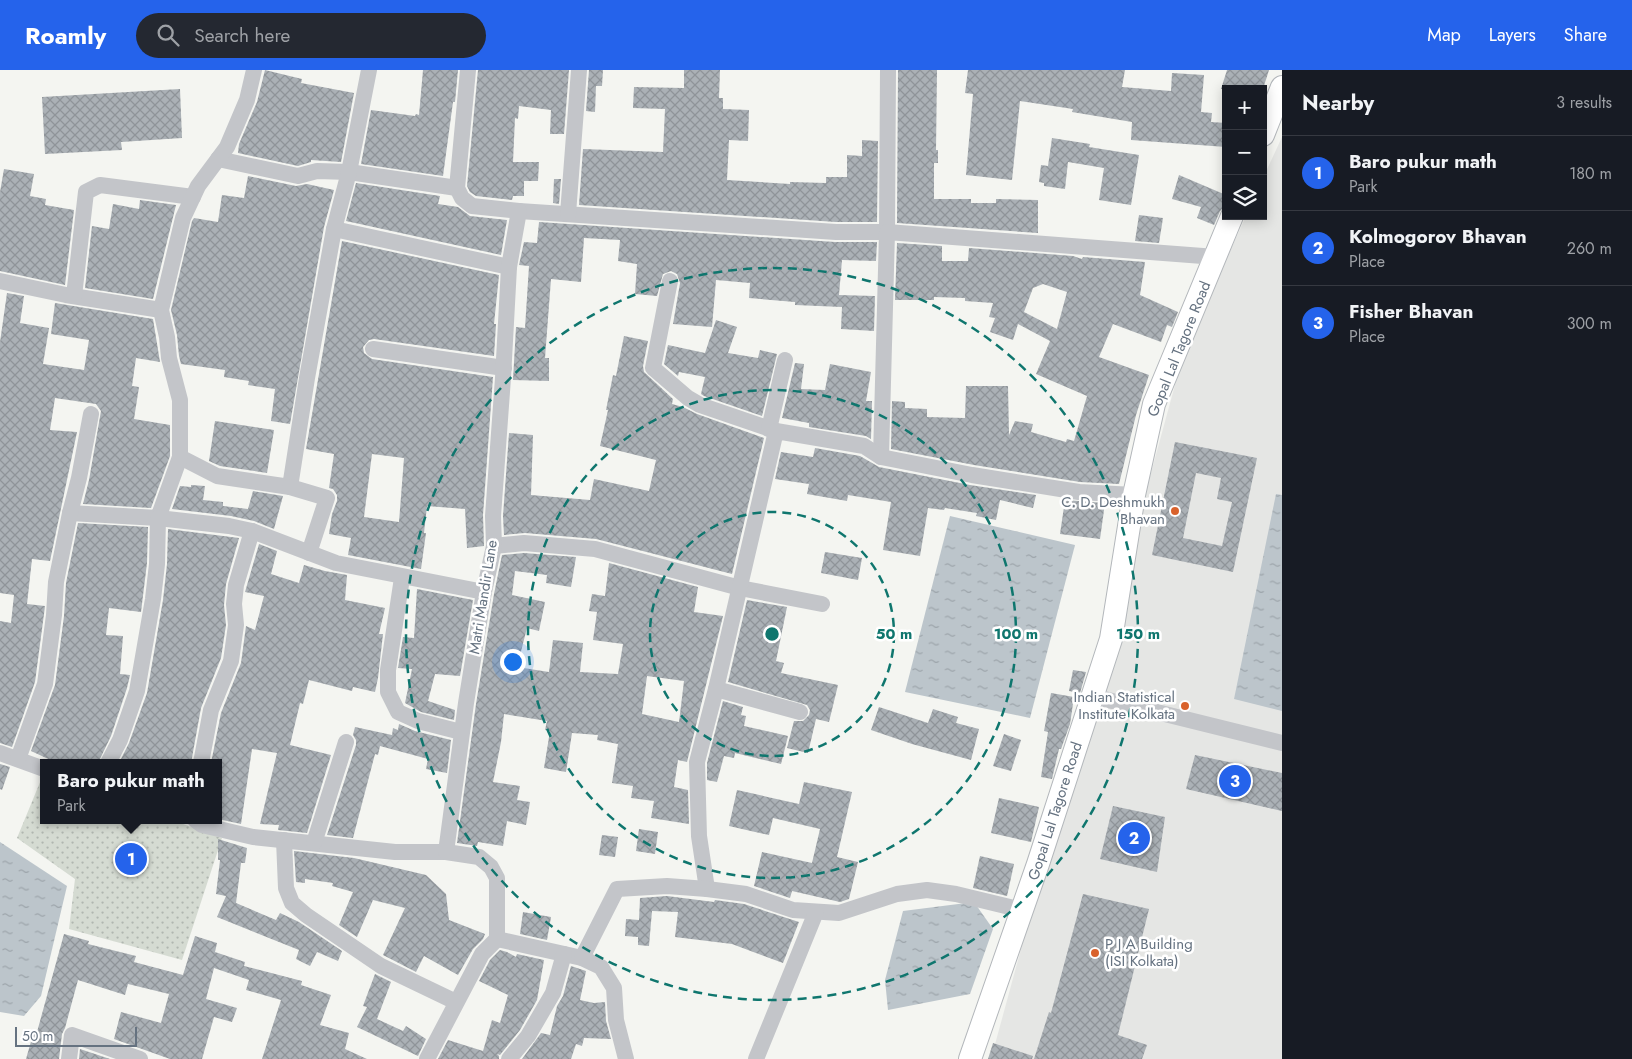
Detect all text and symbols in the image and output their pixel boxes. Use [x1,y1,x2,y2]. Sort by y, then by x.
search box [136,13,486,58]
text: Roamly [25,18,106,53]
icon: search [154,21,182,49]
text: Search here [194,22,290,49]
text: Map [1427,22,1461,48]
text: Layers [1489,22,1536,48]
text: Share [1564,22,1607,48]
map controls [1222,85,1267,220]
button: + [1222,85,1267,130]
text: Nearby [1302,88,1374,118]
text: 3 results [1556,91,1612,114]
button: − [1222,130,1267,175]
text: Baro pukur math [1349,148,1497,175]
text: 1 [1314,162,1322,185]
text: 180 m [1569,162,1612,185]
button: layers [1222,175,1267,220]
text: Park [1349,175,1378,198]
text: Kolmogorov Bhavan [1349,223,1527,250]
text: 2 [1313,237,1323,260]
text: 260 m [1567,237,1612,260]
text: Place [1349,250,1385,273]
street label: Gopal Lal Tagore Road [1142,278,1216,420]
text: Fisher Bhavan [1349,298,1473,325]
text: 3 [1313,312,1323,335]
text: 300 m [1567,312,1612,335]
text: Place [1349,325,1385,348]
place label: C. D. Deshmukh Bhavan [1061,491,1165,530]
marker: C. D. Deshmukh Bhavan [1169,505,1181,517]
street label: Matri Mandir Lane [463,538,503,656]
text: 50 m [876,623,912,645]
text: 100 m [994,623,1038,645]
text: 150 m [1116,623,1160,645]
centre of rings [763,625,781,643]
your location [500,649,526,675]
place label: Indian Statistical Institute Kolkata [1073,686,1175,725]
marker: Indian Statistical Institute Kolkata [1179,700,1191,712]
street label: Gopal Lal Tagore Road [1022,739,1088,883]
popup [40,759,222,824]
pin: 3 [1219,762,1251,800]
text: Baro pukur math [57,767,205,794]
text: Park [57,794,86,817]
pin: 2 [1118,819,1150,857]
pin: 1 [115,840,147,878]
place label: P J A Building (ISI Kolkata) [1105,933,1193,972]
marker: P J A Building (ISI Kolkata) [1089,947,1101,959]
scale bar [15,1024,138,1047]
text: 50 m [22,1026,53,1046]

